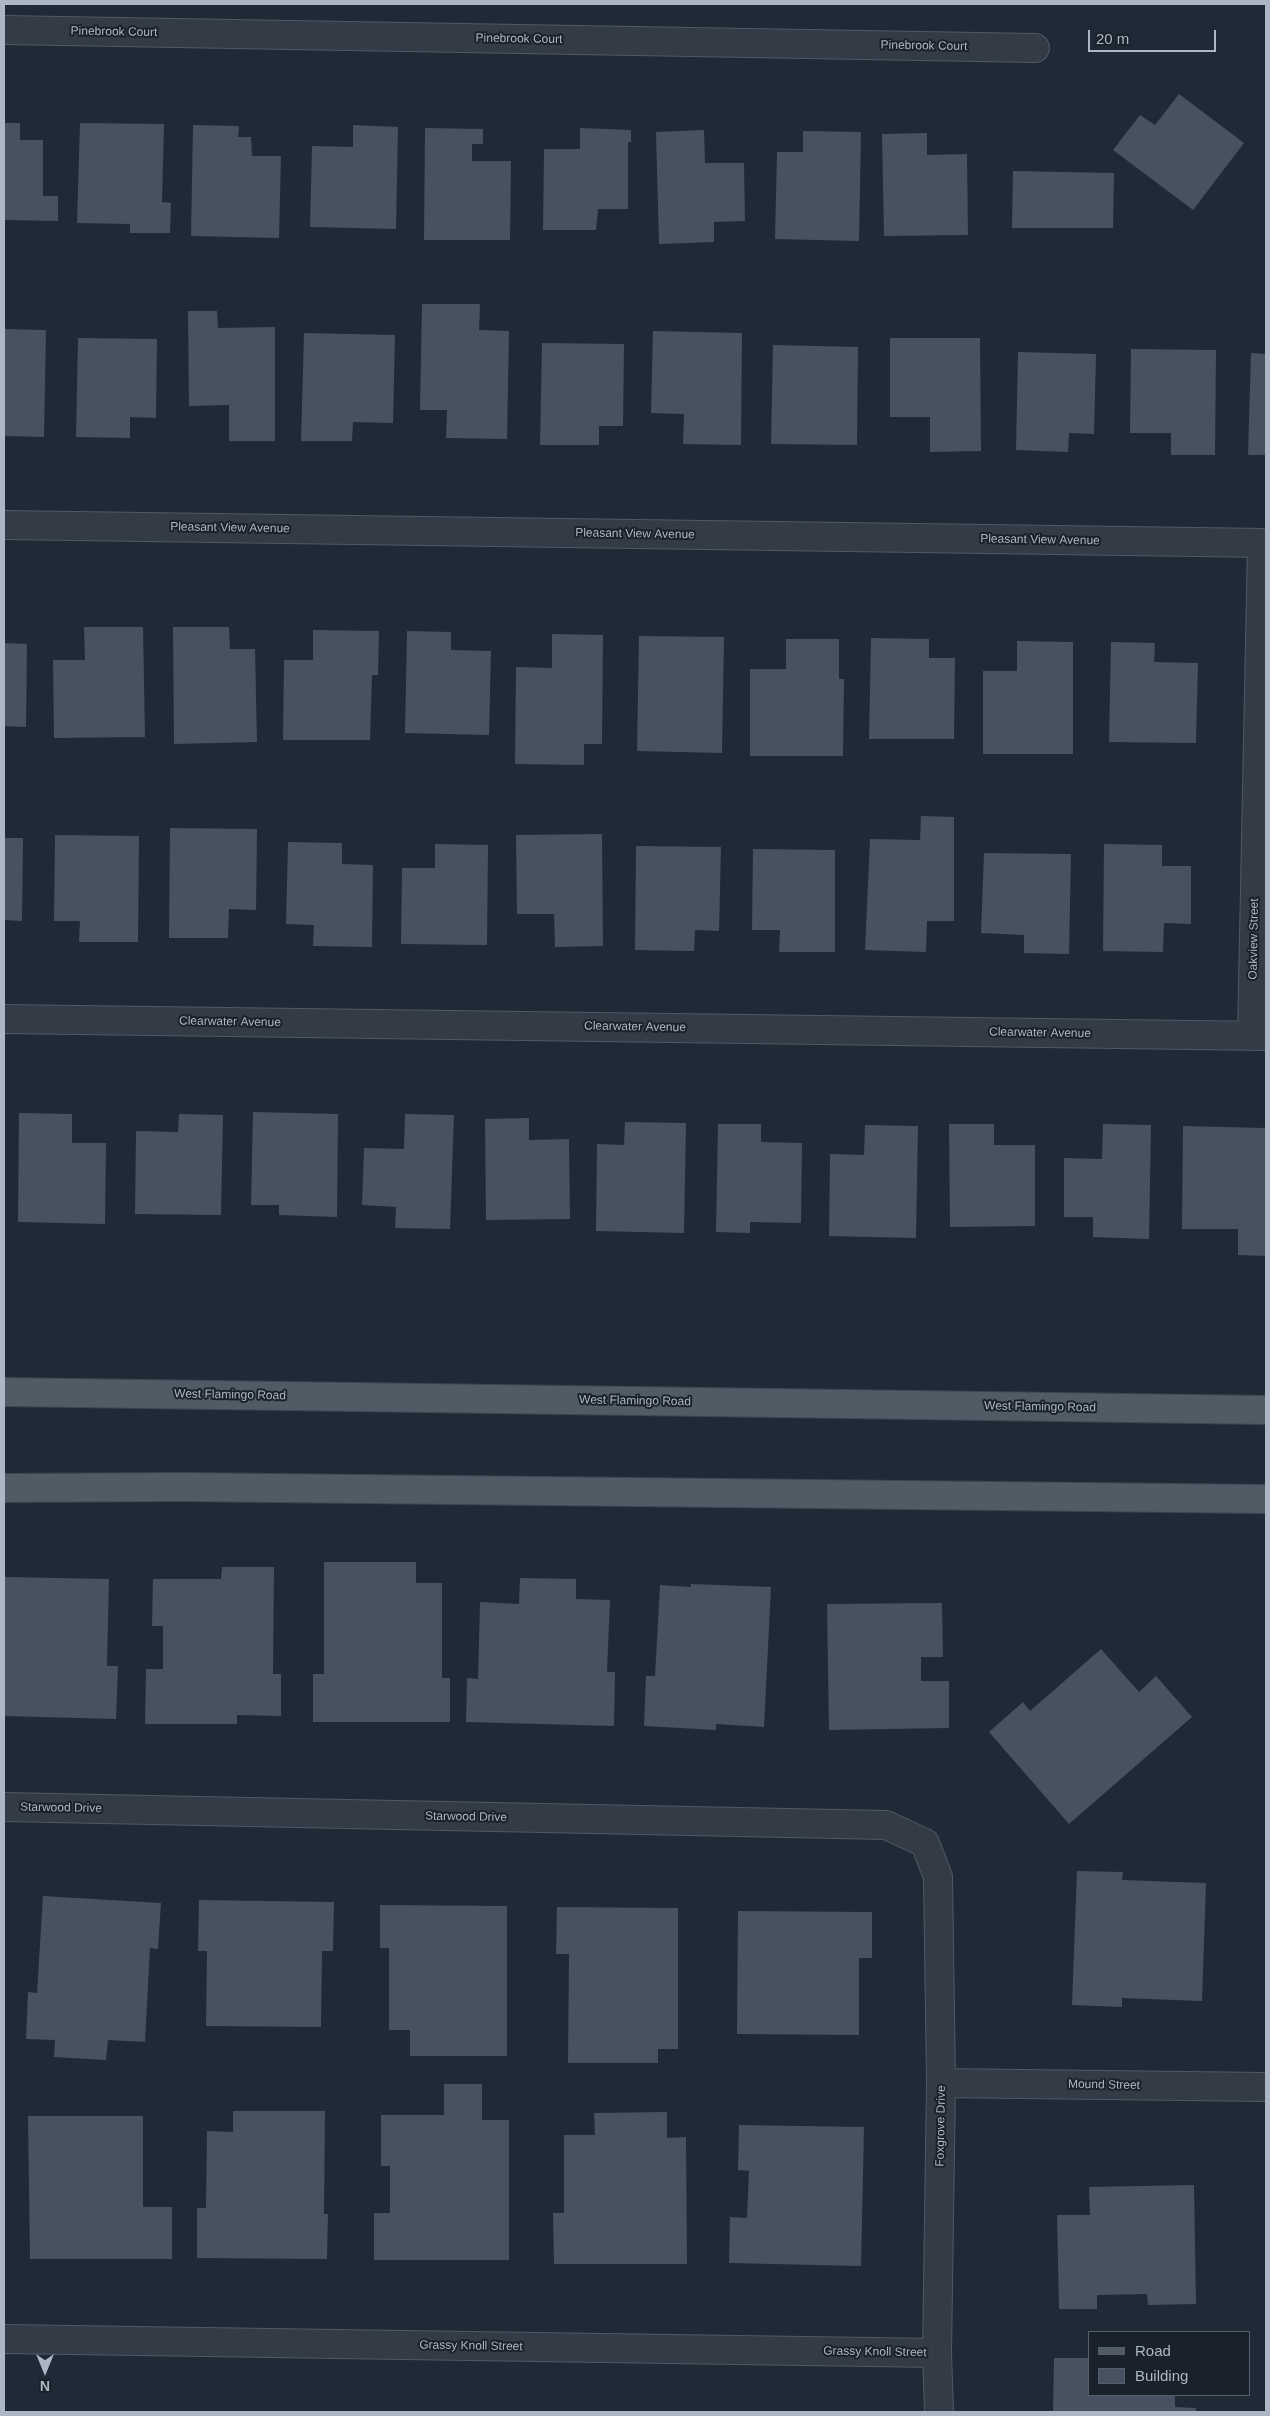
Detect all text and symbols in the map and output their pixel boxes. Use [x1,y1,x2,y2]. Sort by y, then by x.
scale bar [1090,20,1218,52]
street label: Pinebrook Court [71,24,157,40]
text: 20 m [1096,30,1129,47]
street label: Pinebrook Court [476,31,562,47]
street label: Pinebrook Court [881,38,967,54]
street label: Pleasant View Avenue [170,520,290,536]
street label: Pleasant View Avenue [575,526,695,542]
street label: Pleasant View Avenue [980,532,1100,548]
street label: Oakview Street [1246,898,1262,980]
street label: Clearwater Avenue [179,1014,281,1030]
street label: Clearwater Avenue [584,1019,686,1035]
street label: Clearwater Avenue [989,1025,1091,1041]
street label: West Flamingo Road [174,1387,286,1403]
street label: West Flamingo Road [579,1393,691,1409]
street label: West Flamingo Road [984,1399,1096,1415]
street label: Starwood Drive [20,1800,102,1816]
street label: Starwood Drive [425,1809,507,1825]
street label: Mound Street [1068,2077,1140,2093]
street label: Foxgrove Drive [933,2085,949,2167]
legend [1088,2331,1250,2396]
street label: Grassy Knoll Street [419,2338,523,2354]
text: Road [1135,2342,1171,2359]
street label: Grassy Knoll Street [823,2344,927,2360]
north arrow [20,2346,70,2396]
text: Building [1135,2367,1188,2384]
text: N [40,2378,50,2394]

